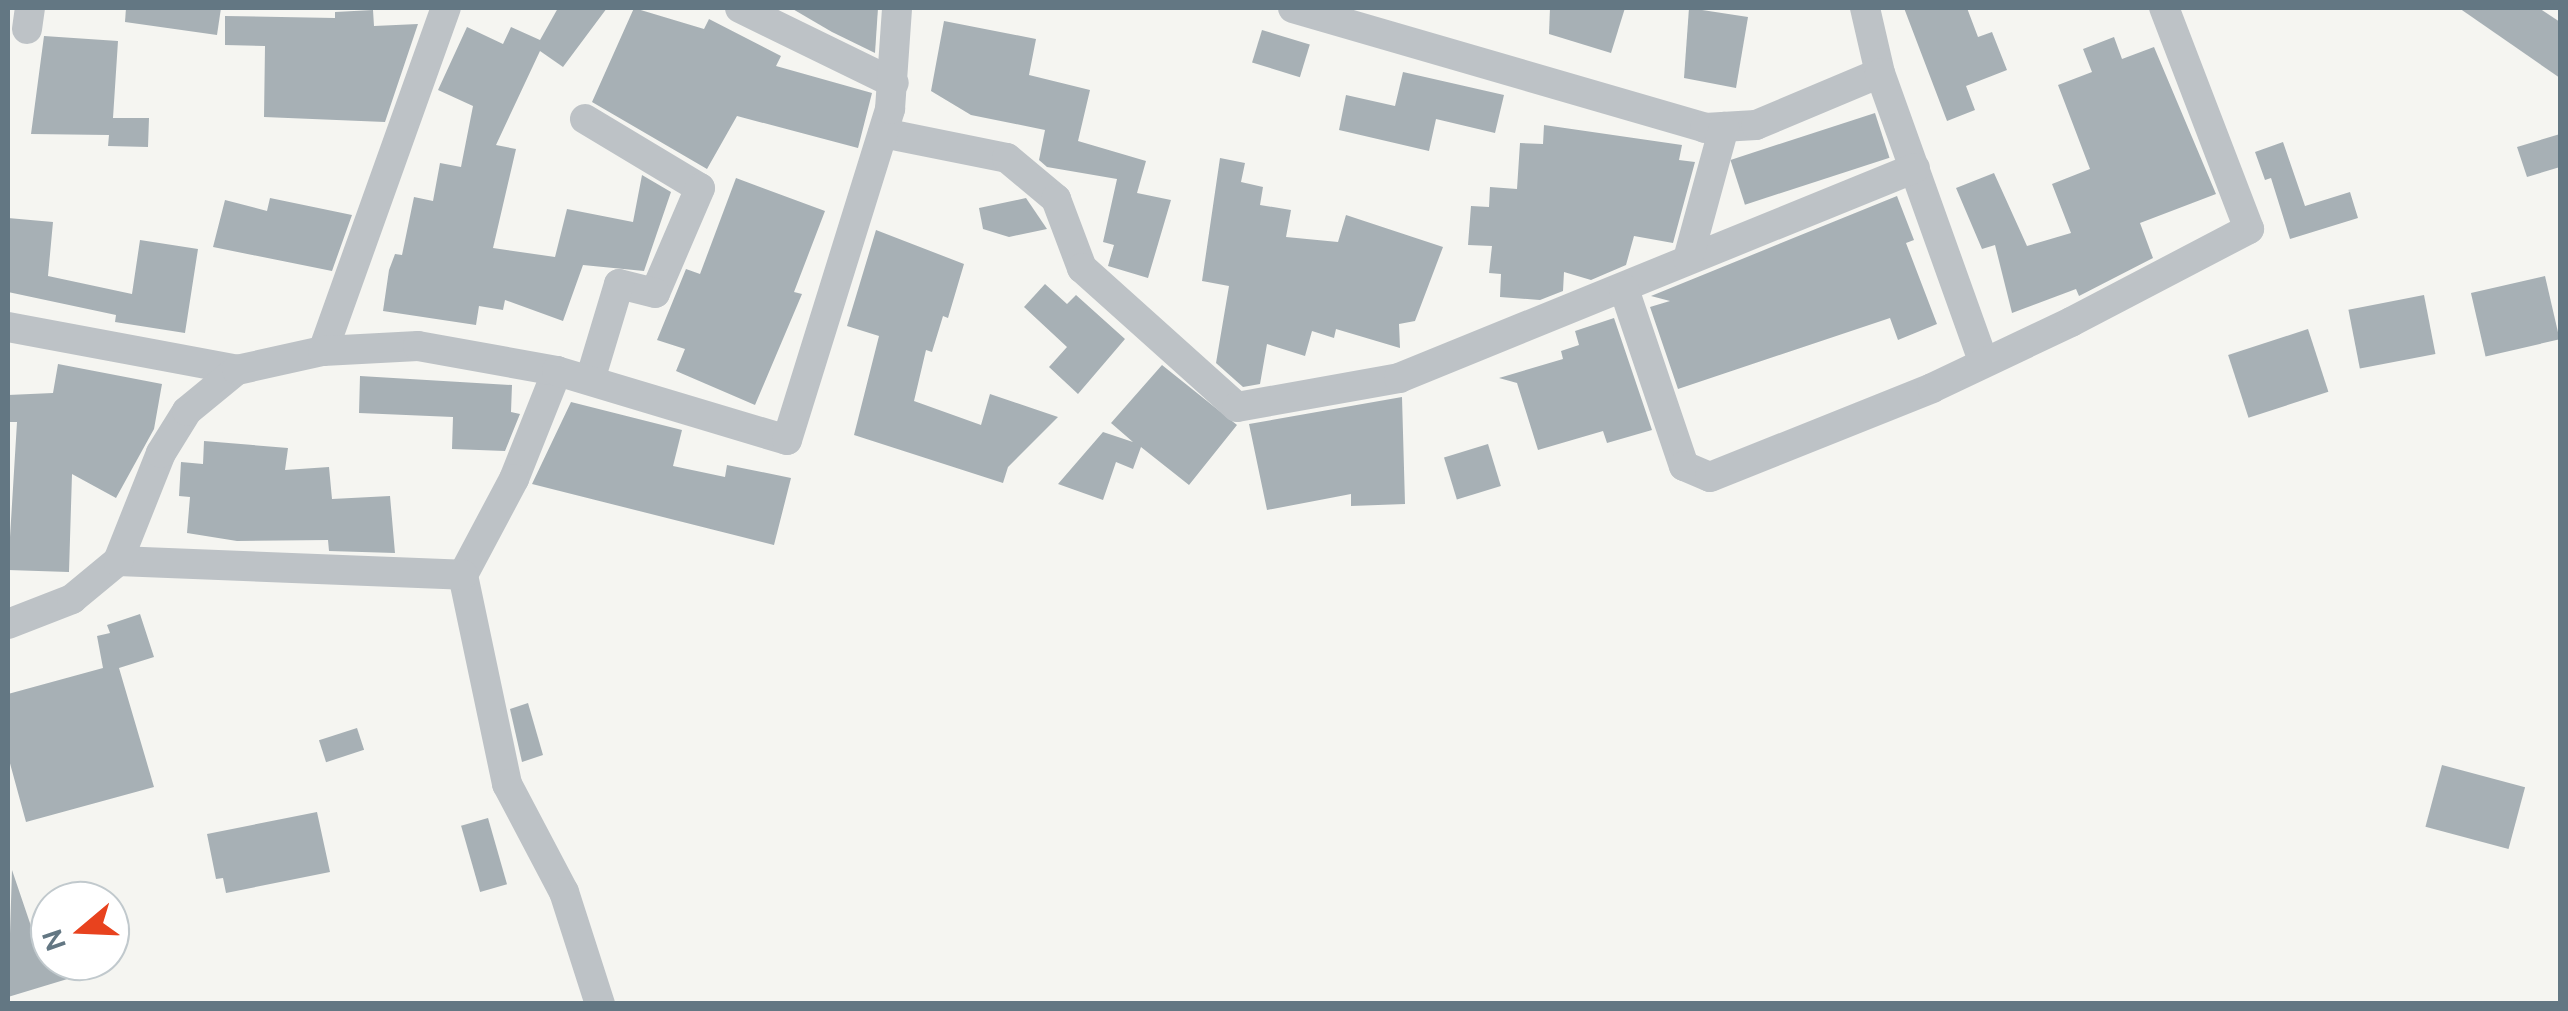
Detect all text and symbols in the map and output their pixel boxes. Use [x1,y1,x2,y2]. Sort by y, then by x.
north arrow [30,881,130,981]
text: N [35,925,71,955]

